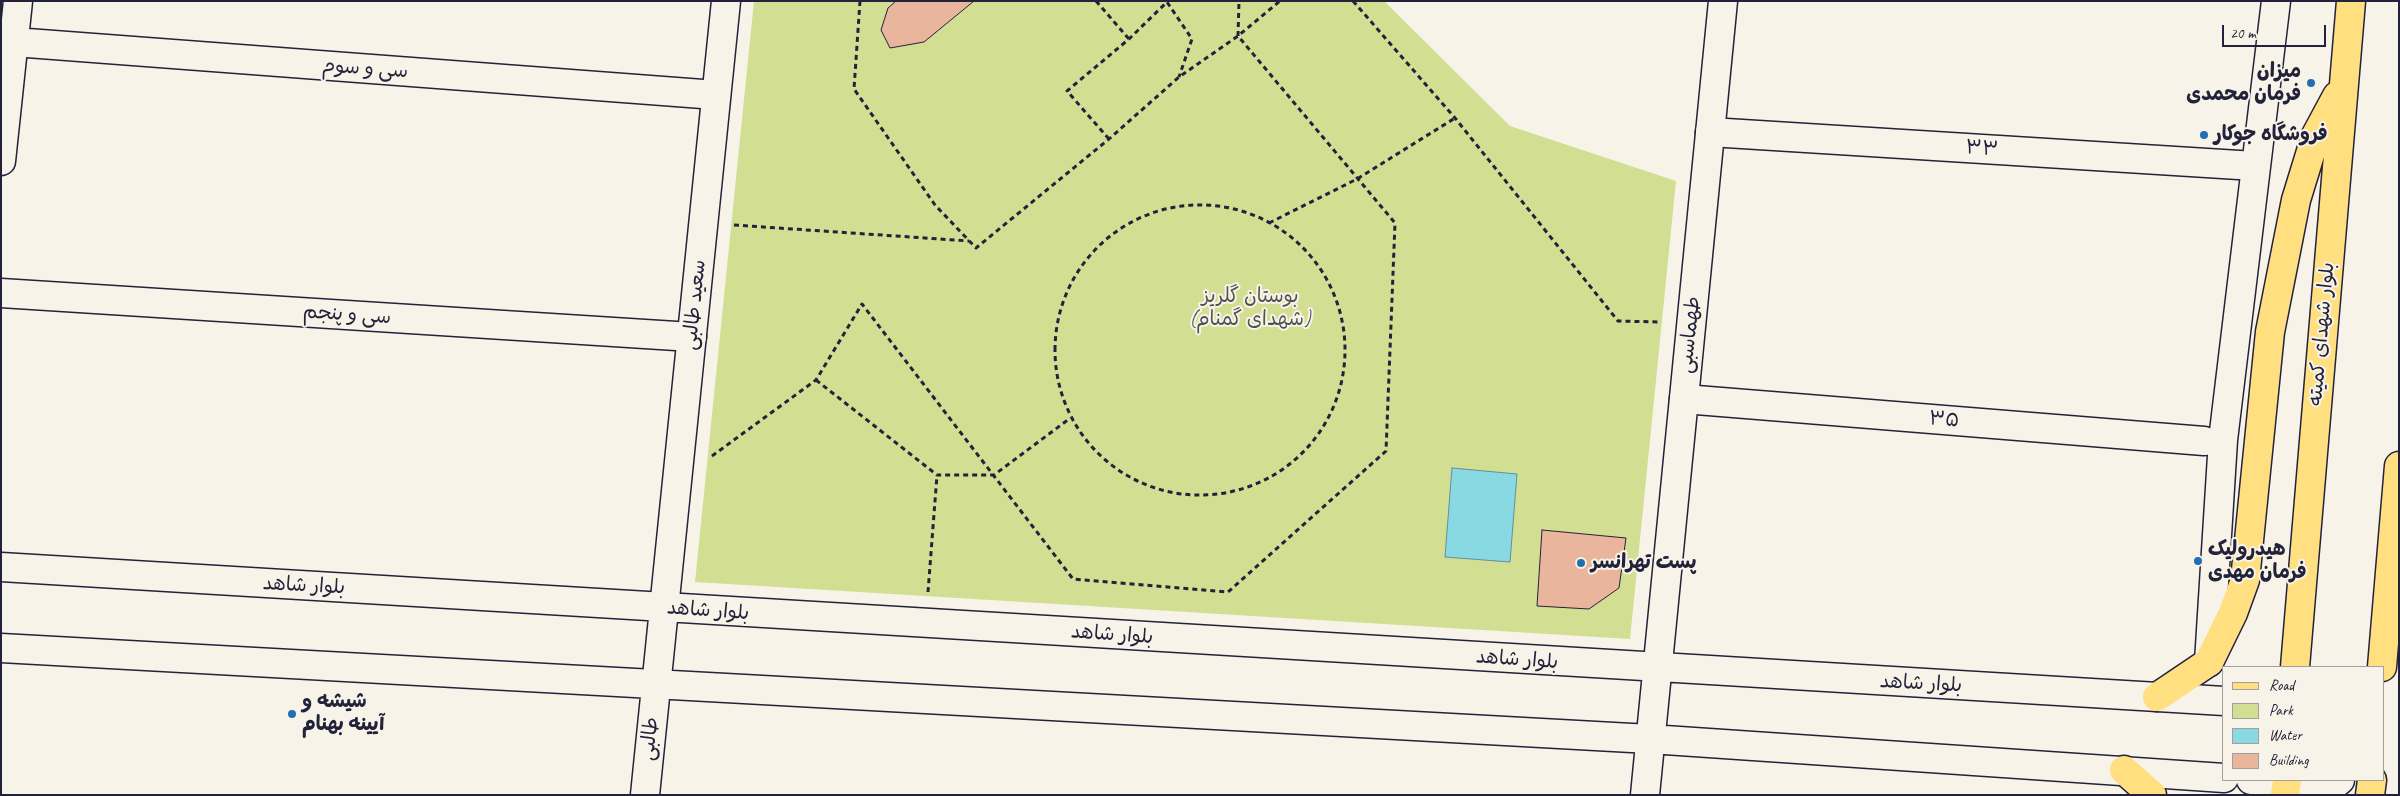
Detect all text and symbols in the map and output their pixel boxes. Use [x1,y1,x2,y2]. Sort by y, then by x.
scale bar [2225,15,2329,47]
text: 20 m [2230,24,2256,43]
street label: سی و سوم [321,54,409,84]
place label: میزان فرمان محمدی [2186,60,2301,107]
marker: میزان فرمان محمدی [2305,77,2317,89]
place label: فروشگاه جوکار [2214,123,2328,147]
marker: فروشگاه جوکار [2198,129,2210,141]
street label: ۳۳ [1965,136,1999,162]
street label: سعید طالبی [678,259,712,351]
street label: بلوار شهدای کمیته [2304,261,2340,407]
park label: بوستان گلریز (شهدای گمنام) [1189,285,1311,332]
street label: طهماسبی [1674,295,1706,375]
street label: سی و پنجم [302,300,392,330]
street label: ۳۵ [1928,407,1960,433]
place label: هیدرولیک فرمان مهدی [2208,538,2307,585]
place label: پست تهرانسر [1591,551,1696,575]
marker: هیدرولیک فرمان مهدی [2192,555,2204,567]
marker: پست تهرانسر [1575,557,1587,569]
street label: بلوار شاهد [262,572,346,600]
street label: بلوار شاهد [666,596,750,626]
street label: بلوار شاهد [1070,620,1154,650]
street label: بلوار شاهد [1475,645,1559,675]
legend [2222,666,2385,781]
street label: بلوار شاهد [1879,670,1963,698]
text: Road [2269,676,2294,695]
place label: شیشه و آیینه بهنام [302,690,384,737]
text: Park [2269,701,2293,720]
marker: شیشه و آیینه بهنام [286,708,298,720]
street label: طالبی [636,716,664,762]
text: Water [2269,726,2302,745]
text: Building [2269,751,2308,770]

